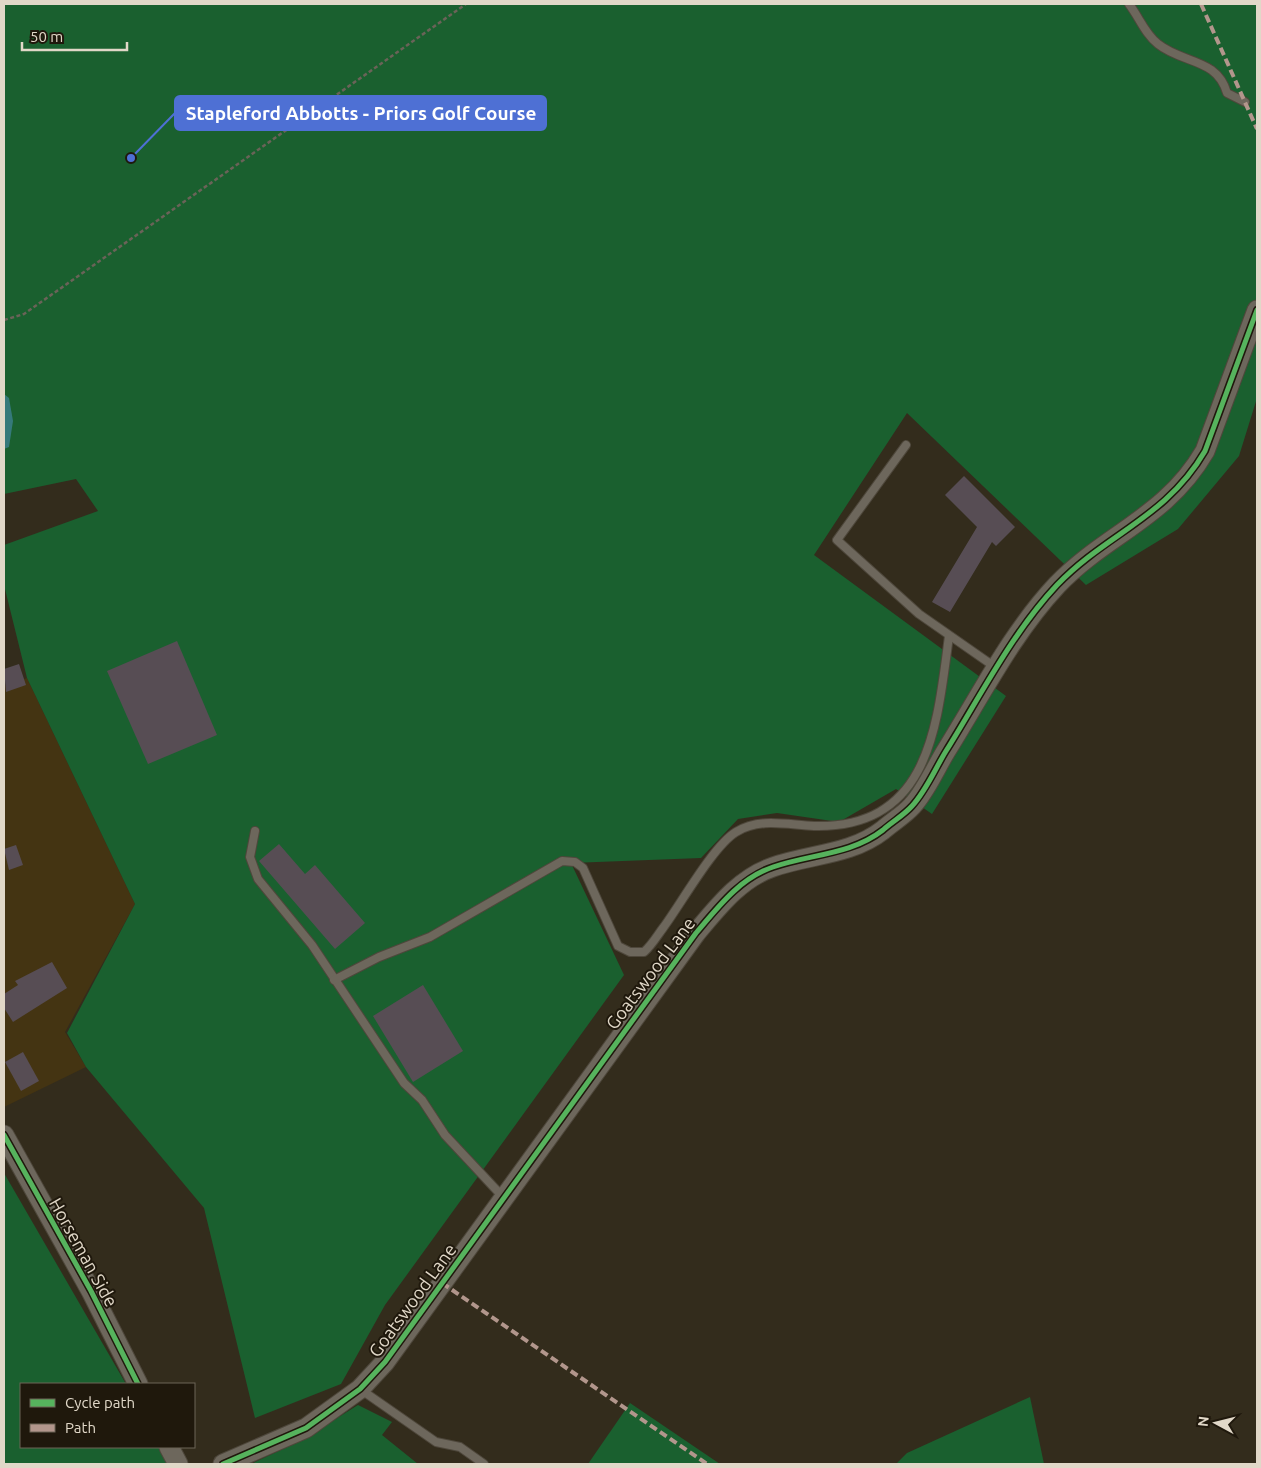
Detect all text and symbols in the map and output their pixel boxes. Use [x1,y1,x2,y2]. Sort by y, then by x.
scale bar [22,20,128,52]
text: 50 m [30,28,63,45]
callout: Stapleford Abbotts - Priors Golf Course [175,96,546,130]
text: Stapleford Abbotts - Priors Golf Course [186,102,536,124]
street label: Goatswood Lane [601,913,699,1033]
street label: Horseman Side [46,1194,122,1310]
street label: Goatswood Lane [364,1240,460,1360]
legend [20,1383,195,1448]
text: Cycle path [65,1394,135,1411]
north arrow [1191,1398,1241,1448]
text: N [1195,1415,1212,1428]
text: Path [65,1419,96,1436]

